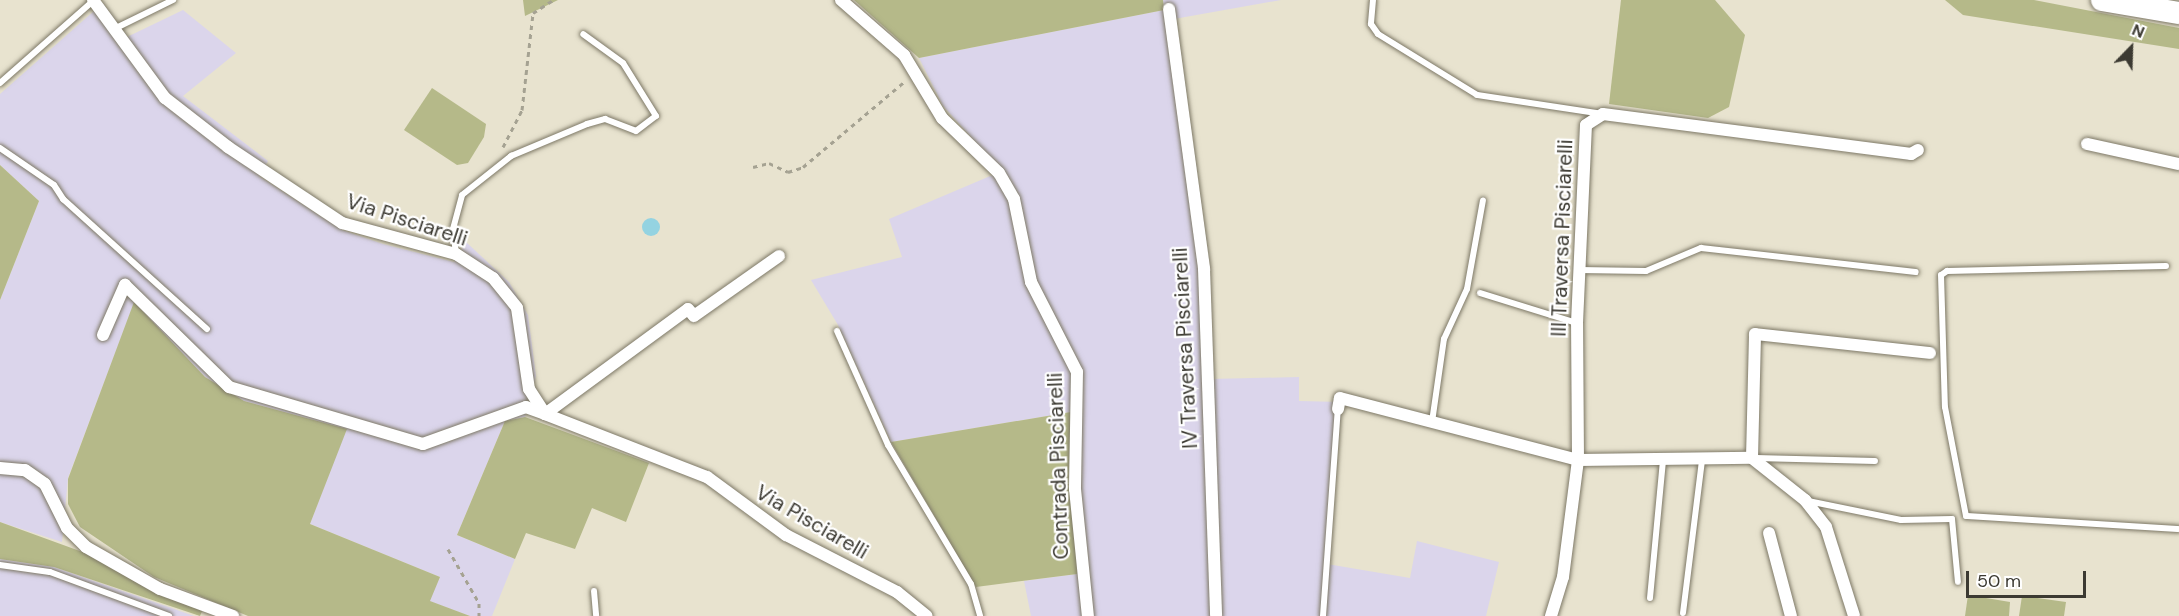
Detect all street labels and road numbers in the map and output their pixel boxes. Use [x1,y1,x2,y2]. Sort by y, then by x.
street label: III Traversa Pisciarelli [1546,139,1578,337]
street label: Via Pisciarelli [343,189,471,251]
street label: IV Traversa Pisciarelli [1167,247,1203,449]
street label: Contrada Pisciarelli [1042,372,1074,560]
street label: Via Pisciarelli [751,480,873,564]

